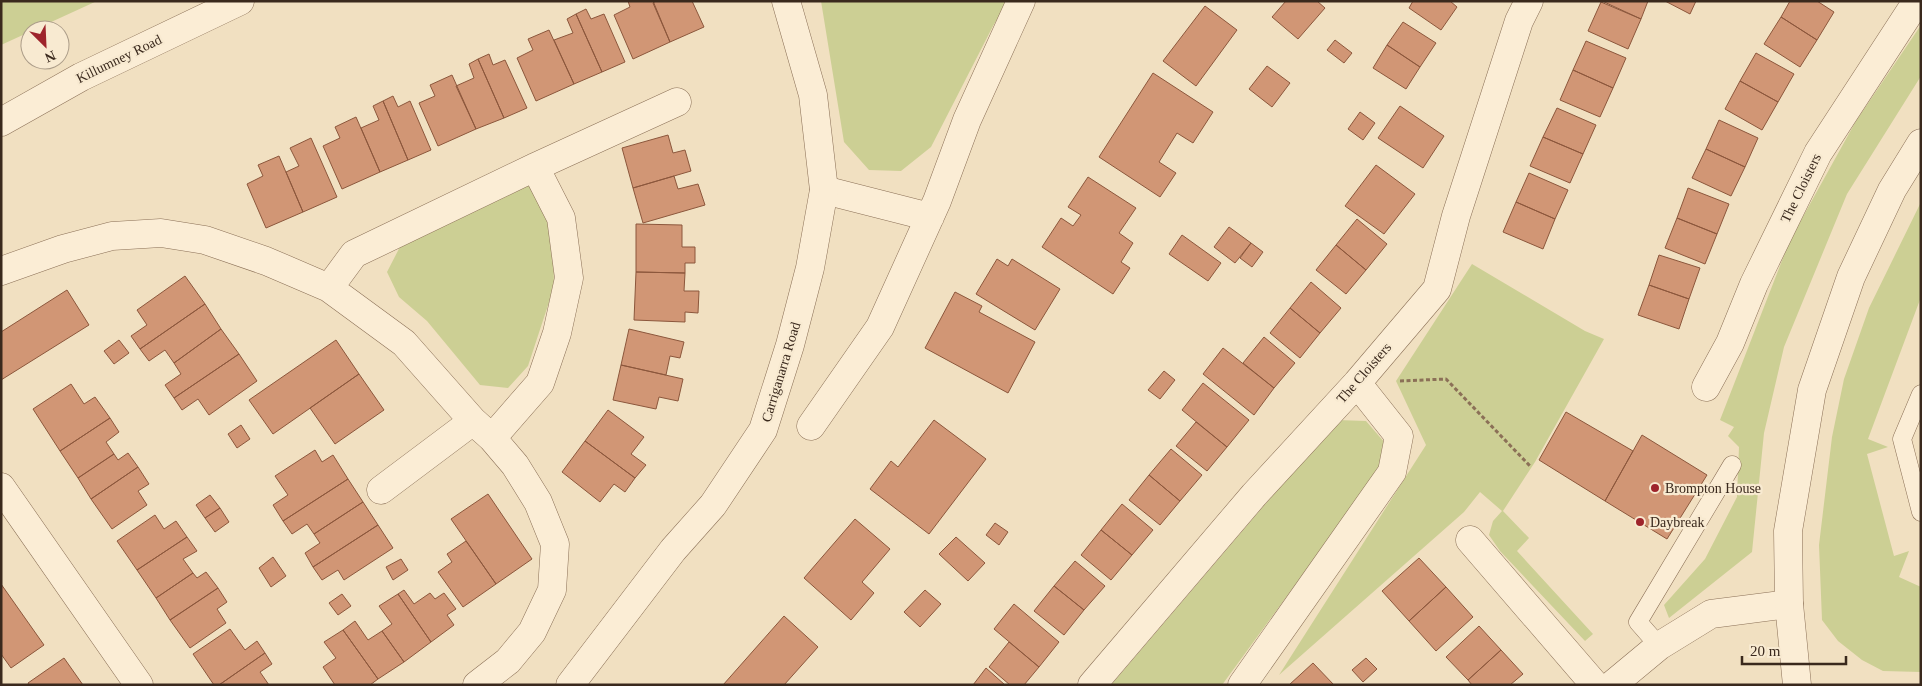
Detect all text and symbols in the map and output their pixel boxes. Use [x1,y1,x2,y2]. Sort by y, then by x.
north arrow [20,20,70,70]
street label: Killumney Road [74,32,164,86]
text: N [42,48,58,65]
street label: The Cloisters [1778,151,1824,225]
street label: Carriganarra Road [759,320,803,424]
street label: The Cloisters [1334,340,1394,406]
place label: Brompton House [1665,481,1761,496]
marker: Brompton House [1649,482,1661,494]
place label: Daybreak [1650,515,1704,530]
marker: Daybreak [1634,516,1646,528]
scale bar [1742,634,1846,666]
text: 20 m [1750,643,1781,659]

